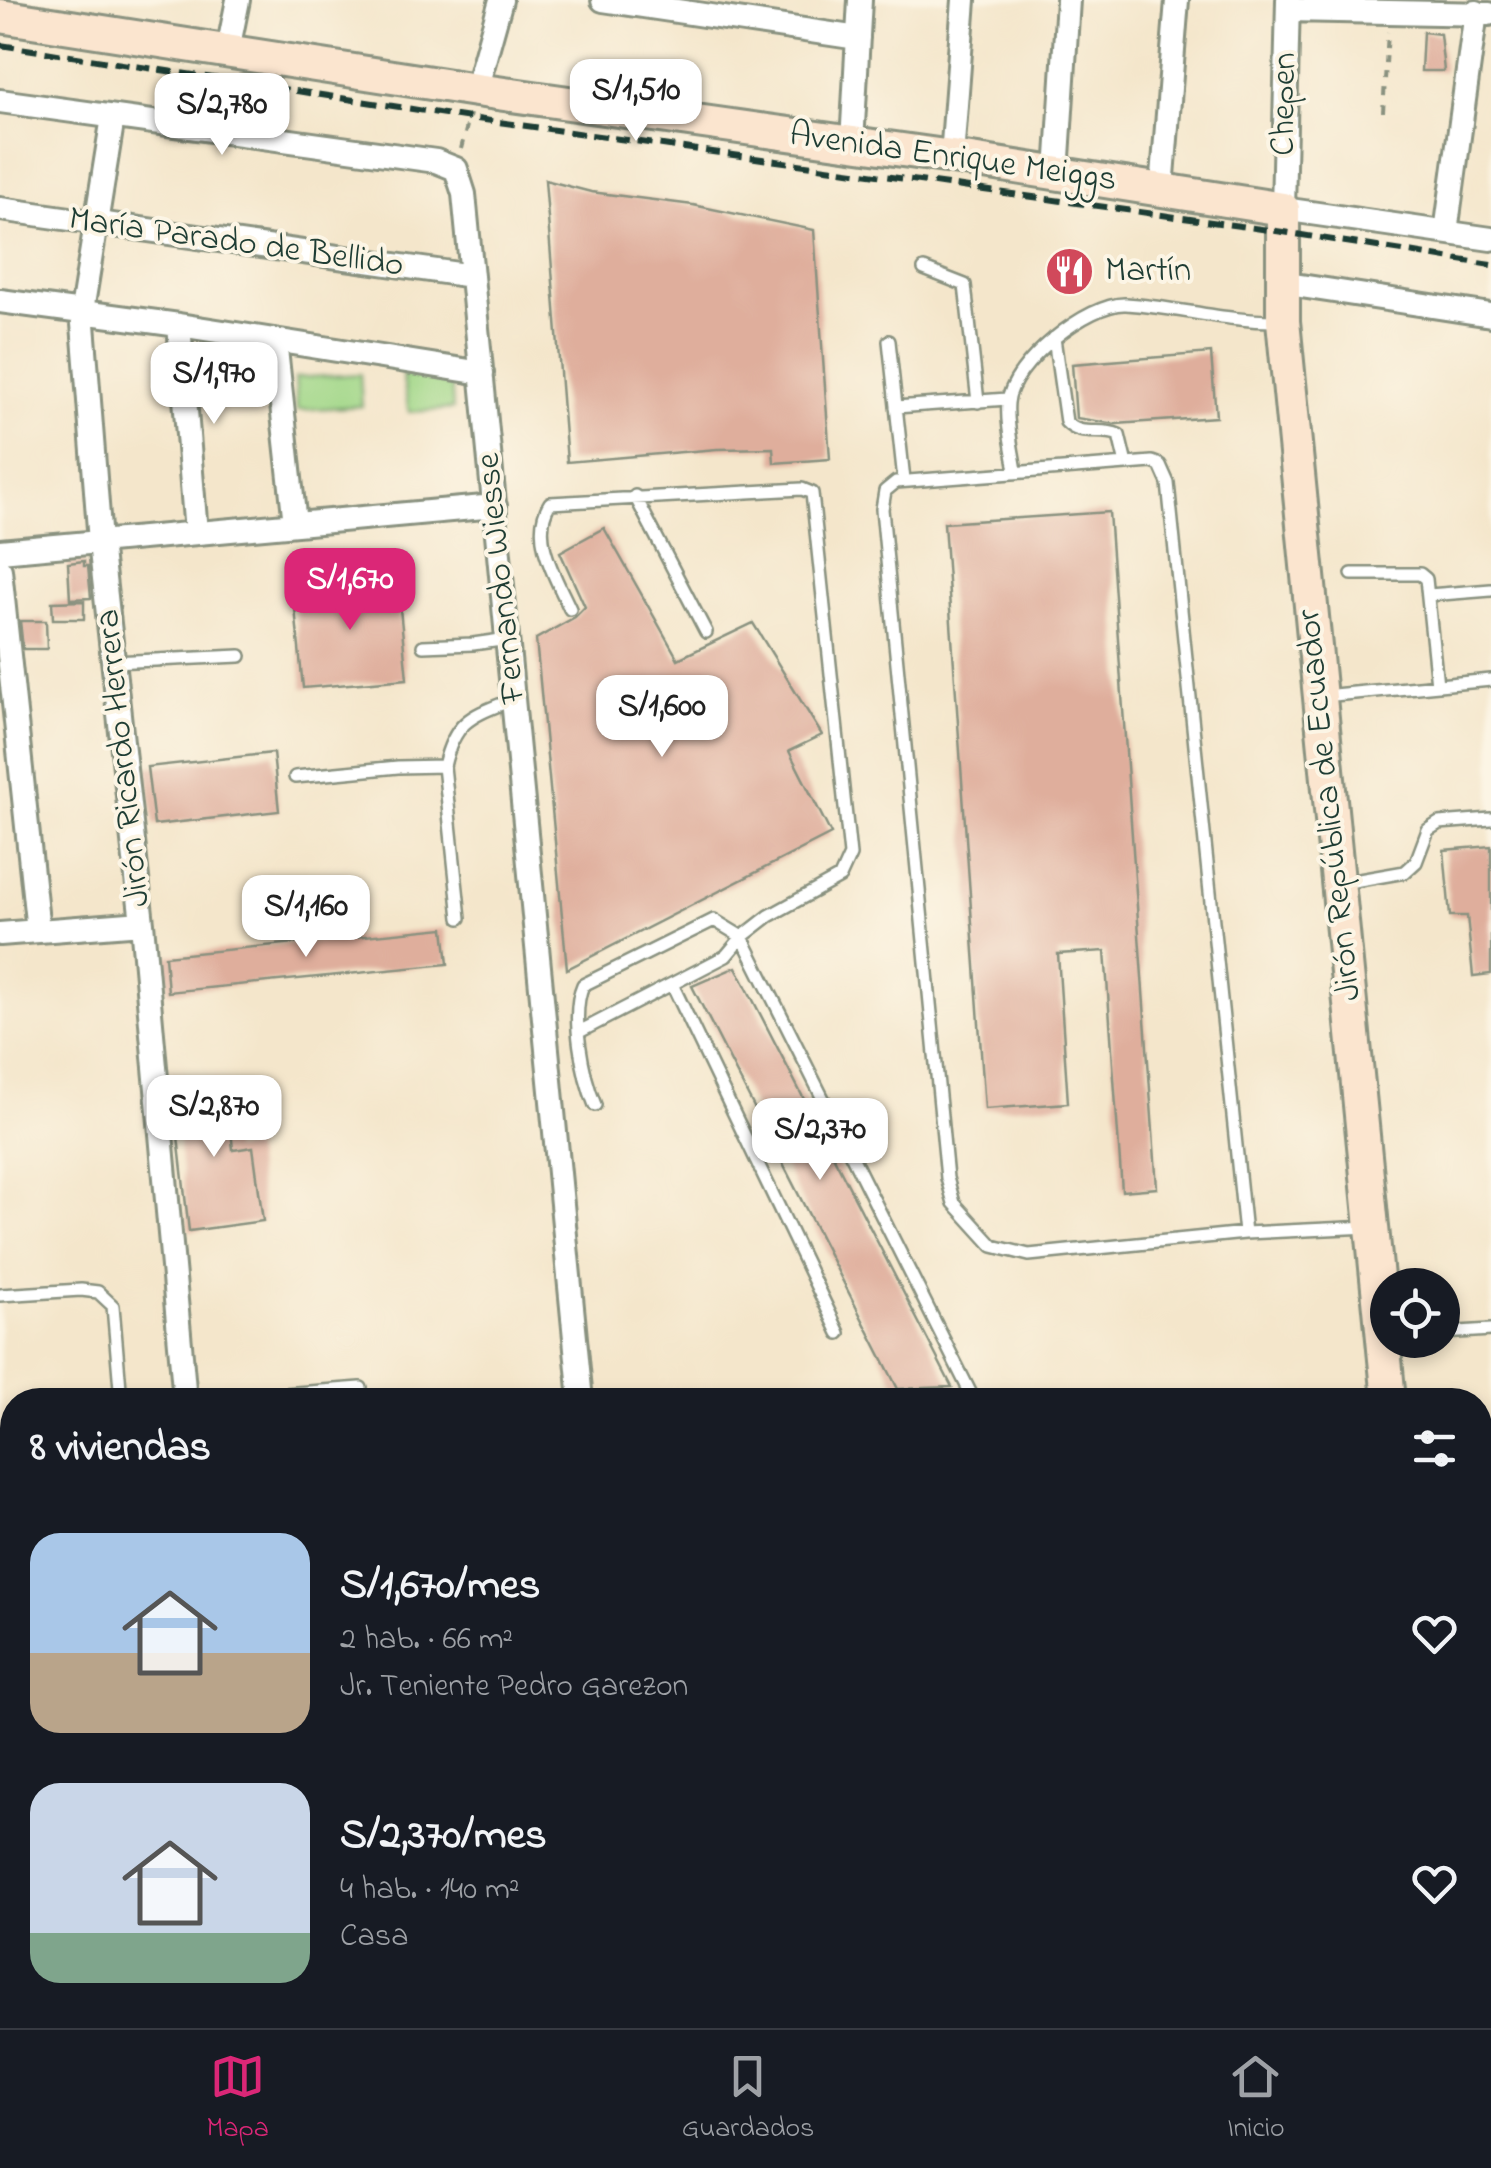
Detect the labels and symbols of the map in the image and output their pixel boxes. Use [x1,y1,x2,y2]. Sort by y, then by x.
street label: Chepen [1259,52,1311,156]
pin: S/1,510 [544,59,728,144]
pin: S/2,780 [130,73,314,158]
street label: Avenida Enrique Meiggs [786,110,1120,206]
street label: María Parado de Bellido [65,194,407,292]
restaurant icon: Martín [1044,245,1096,297]
place label: Martín [1105,246,1191,297]
pin: S/1,970 [122,342,306,427]
street label: Fernando Wiesse [463,450,541,707]
pin: S/1,670 [258,548,442,633]
street label: Jirón República de Ecuador [1284,606,1376,1003]
street label: Jirón Ricardo Herrera [83,607,165,909]
pin: S/1,600 [570,675,754,760]
pin: S/1,160 [214,875,398,960]
pin: S/2,870 [122,1075,306,1160]
pin: S/2,370 [728,1098,912,1183]

